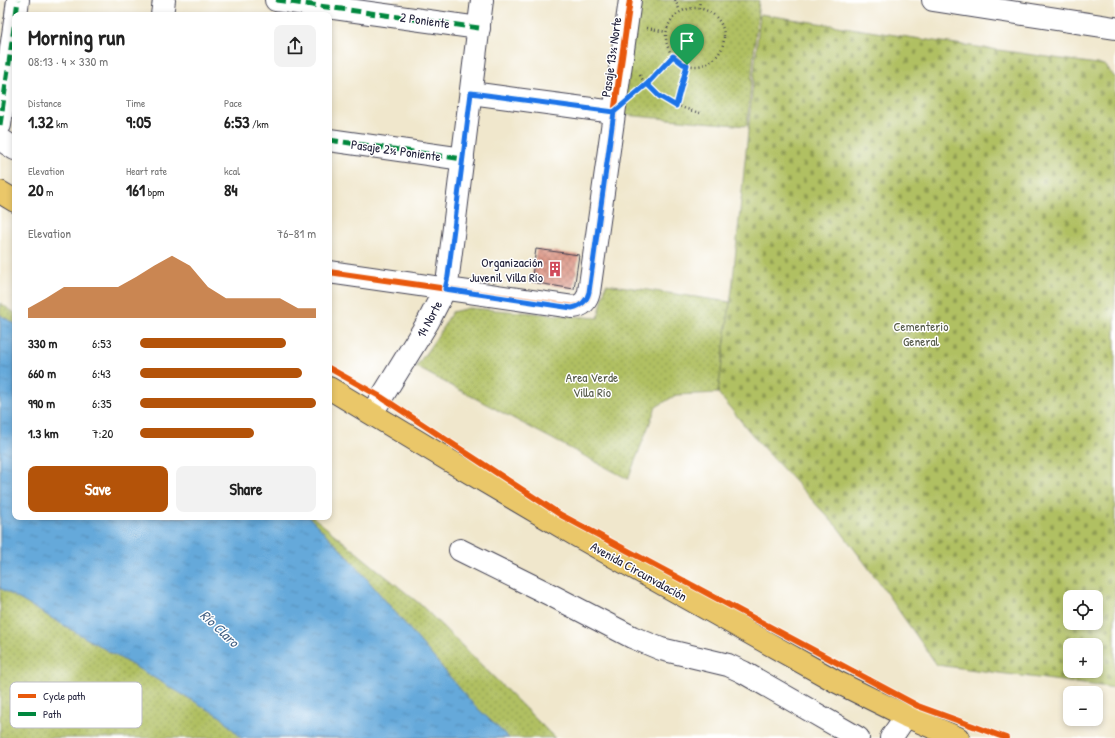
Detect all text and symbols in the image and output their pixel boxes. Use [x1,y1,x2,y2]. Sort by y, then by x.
street label: 2 Poniente [399,8,451,32]
street label: Pasaje 13½ Norte [596,16,626,98]
text: Morning run [28,22,125,52]
pin [670,24,704,65]
button: share [274,25,316,67]
icon: arrive [676,30,698,52]
text: 08:13 · 4 × 330 m [28,52,108,70]
text: Distance [28,96,62,110]
text: Time [126,96,145,110]
text: Pace [224,96,242,110]
text: 1.32 [28,110,53,133]
text: 9:05 [126,110,151,133]
text: 6:53 [224,110,250,133]
text: km [53,117,68,131]
text: /km [250,117,269,131]
street label: Pasaje 2½ Poniente [350,135,442,165]
text: Elevation [28,164,65,178]
text: Heart rate [126,164,167,178]
text: kcal [224,164,240,178]
text: 20 [28,178,44,201]
text: 161 [126,178,145,201]
text: 84 [224,178,238,201]
text: m [44,185,54,199]
text: bpm [145,185,164,199]
text: Elevation [28,224,71,242]
text: 76–81 m [277,224,316,242]
place label: Organización Juvenil Villa Río [469,253,543,286]
building icon: Organización Juvenil Villa Río [546,260,564,278]
street label: 14 Norte [412,297,446,341]
park label: Cementerio General [894,317,949,350]
text: 330 m [28,334,57,352]
text: 6:53 [92,334,112,352]
text: 660 m [28,364,56,382]
text: 6:43 [92,364,111,382]
park label: Area Verde Villa Río [566,368,618,401]
text: 990 m [28,394,55,412]
text: 6:35 [92,394,112,412]
text: 1.3 km [28,424,59,442]
text: 7:20 [92,424,113,442]
button: Save [28,466,168,512]
button: Share [176,466,316,512]
street label: Avenida Circunvalación [588,537,691,605]
map controls [1063,590,1103,726]
button: locate [1063,590,1103,630]
water label: Río Claro [197,605,244,652]
button: + [1063,638,1103,678]
legend [10,682,142,728]
button: − [1063,686,1103,726]
text: Cycle path [43,689,86,703]
text: Path [43,707,61,721]

